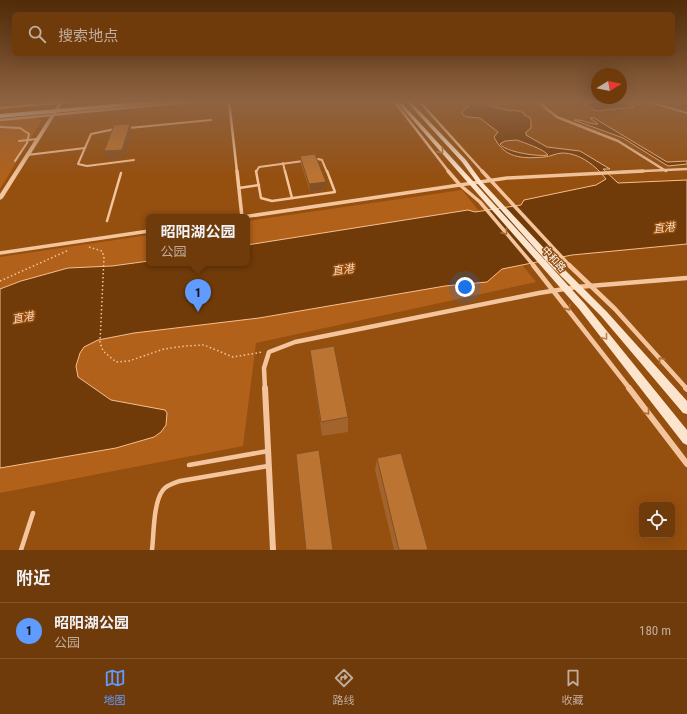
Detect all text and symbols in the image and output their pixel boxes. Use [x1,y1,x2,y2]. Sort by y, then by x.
search box [12,12,675,56]
icon: search [26,23,48,45]
text: 搜索地点 [58,27,118,45]
north arrow [591,68,627,104]
one-way arrow [437,147,444,154]
popup [146,214,250,266]
water label: 直港 [652,220,678,236]
text: 昭阳湖公园 [160,223,236,241]
one-way arrow [501,227,508,234]
text: 公园 [160,244,187,259]
street label: 中和路 [540,244,568,274]
water label: 直港 [331,262,357,278]
your location [455,277,475,297]
pin: 1 [185,279,211,312]
one-way arrow [563,304,571,311]
water label: 直港 [11,309,37,326]
one-way arrow [601,332,608,339]
one-way arrow [658,357,666,365]
one-way arrow [642,407,649,414]
map controls [639,502,675,538]
button: locate [639,502,675,538]
text: 附近 [16,568,50,588]
text: 昭阳湖公园 [54,614,129,632]
text: 1 [26,623,32,638]
text: 180 m [639,623,671,638]
text: 公园 [54,635,80,650]
tab: 地图 [104,667,126,707]
tab: 路线 [333,667,355,707]
tab: 收藏 [562,667,584,707]

